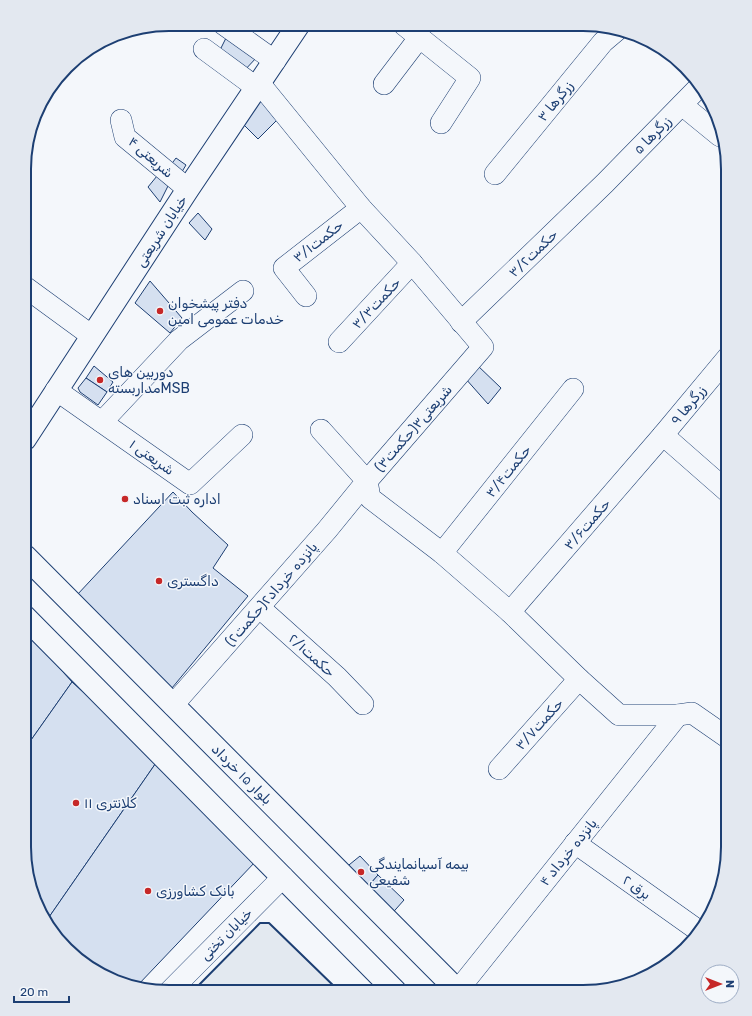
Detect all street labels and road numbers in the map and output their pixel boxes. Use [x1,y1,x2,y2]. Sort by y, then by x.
street label: زرگرها ۳ [534,78,577,125]
street label: زرگرها ۵ [630,113,675,158]
street label: شریعتی ۴ [125,133,177,182]
street label: خیابان شریعتی [132,192,191,270]
street label: حکمت۳/۱ [290,216,347,266]
street label: حکمت۳/۲ [505,226,562,281]
street label: حکمت۳/۳ [348,274,404,332]
street label: شریعتی۳(حکمت۳) [371,381,456,475]
street label: زرگرها ۹ [667,382,710,429]
street label: شریعتی ۱ [126,436,177,479]
street label: حکمت۳/۴ [482,441,535,501]
street label: حکمت۳/۶ [561,495,614,553]
street label: پانزده خرداد۲(حکمت۲) [221,539,322,651]
street label: حکمت۲/۱ [285,630,339,681]
street label: حکمت۳/۷ [512,695,567,754]
street label: بلوار ۱۵ خرداد [208,740,276,808]
street label: پانزده خرداد ۴ [536,815,602,890]
street label: برق ۲ [619,871,654,903]
street label: خیابان تختی [197,904,256,964]

